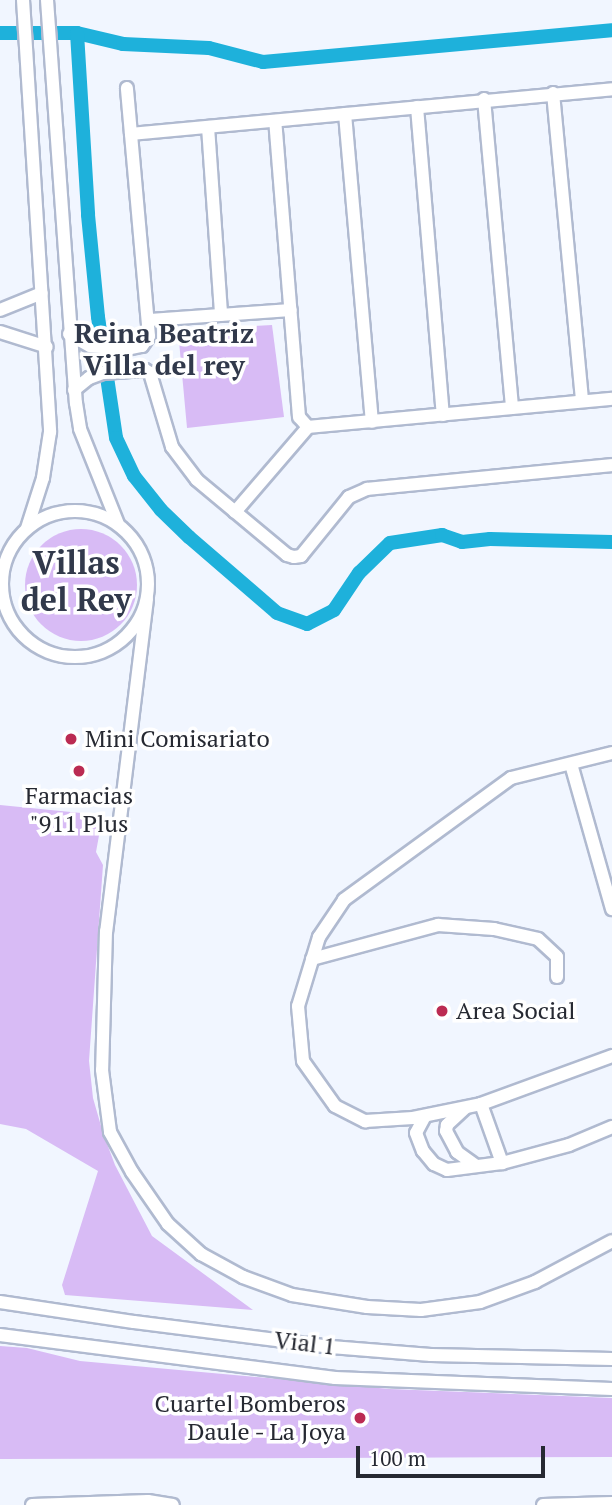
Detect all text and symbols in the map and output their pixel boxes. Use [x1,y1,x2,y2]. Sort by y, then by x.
district label: Reina Beatriz Villa del rey [74,316,254,382]
district label: Villas del Rey [21,544,131,619]
place label: Mini Comisariato [85,725,270,753]
marker: Mini Comisariato [63,731,79,747]
marker: Farmacias "911 Plus [71,763,87,779]
place label: Farmacias "911 Plus [25,782,133,838]
place label: Area Social [456,997,576,1025]
marker: Area Social [434,1003,450,1019]
street label: Vial 1 [273,1325,337,1361]
place label: Cuartel Bomberos Daule - La Joya [155,1390,346,1446]
marker: Cuartel Bomberos Daule - La Joya [352,1410,368,1426]
scale bar [360,1432,549,1476]
text: 100 m [369,1444,426,1472]

